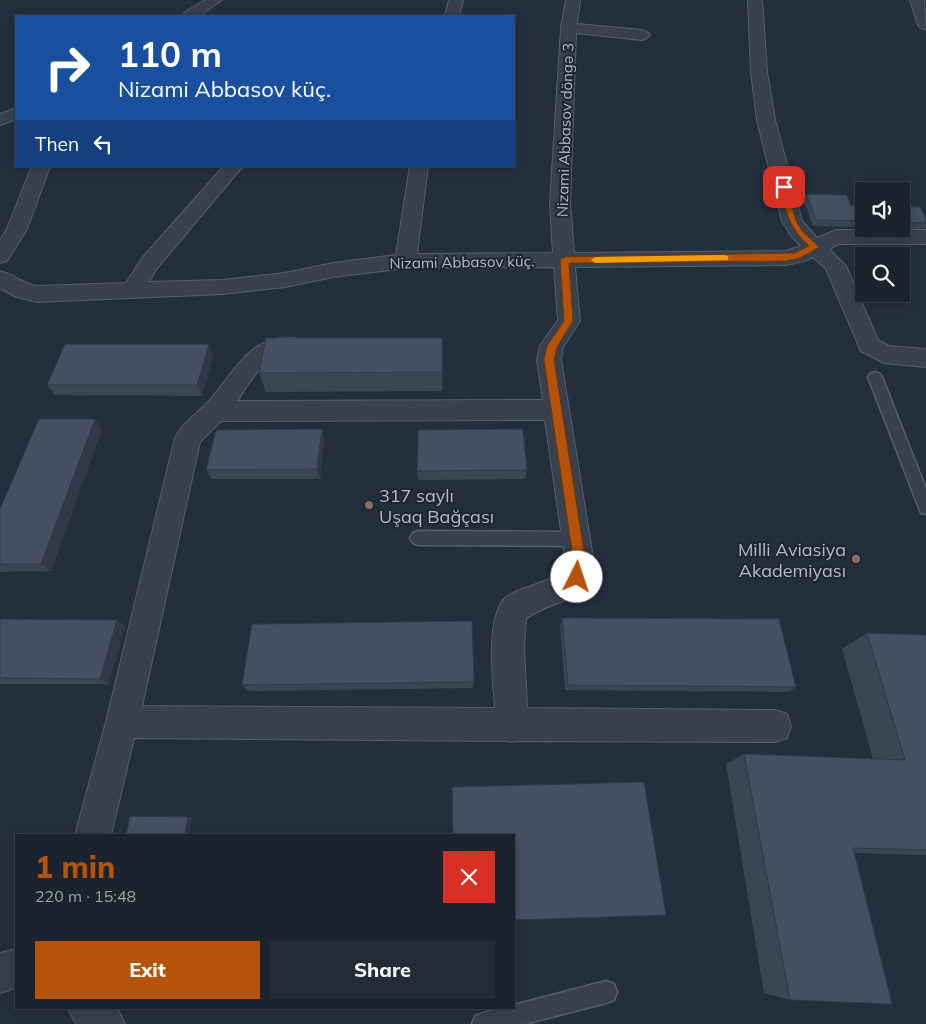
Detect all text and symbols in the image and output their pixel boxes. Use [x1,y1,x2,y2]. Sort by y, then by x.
text: 110 m [118,32,222,76]
icon: right [35,35,100,100]
street label: Nizami Abbasov döngə 3 [552,43,578,217]
text: Nizami Abbasov küç. [118,75,331,103]
icon: left [89,130,117,158]
text: Then [35,132,79,156]
pin [763,166,805,208]
icon: arrive [770,173,798,201]
map controls [855,182,910,302]
button: sound [855,182,910,237]
button: search [855,247,910,302]
street label: Nizami Abbasov küç. [389,251,535,273]
place label: 317 saylı Uşaq Bağçası [379,484,494,528]
marker: 317 saylı Uşaq Bağçası [363,499,375,511]
place label: Milli Aviasiya Akademiyası [738,538,846,582]
position arrow [550,550,602,602]
marker: Milli Aviasiya Akademiyası [850,553,862,565]
text: 1 min [35,848,115,886]
button: close [443,851,495,903]
text: 220 m · 15:48 [35,886,136,906]
button: Exit [35,941,260,999]
button: Share [270,941,495,999]

